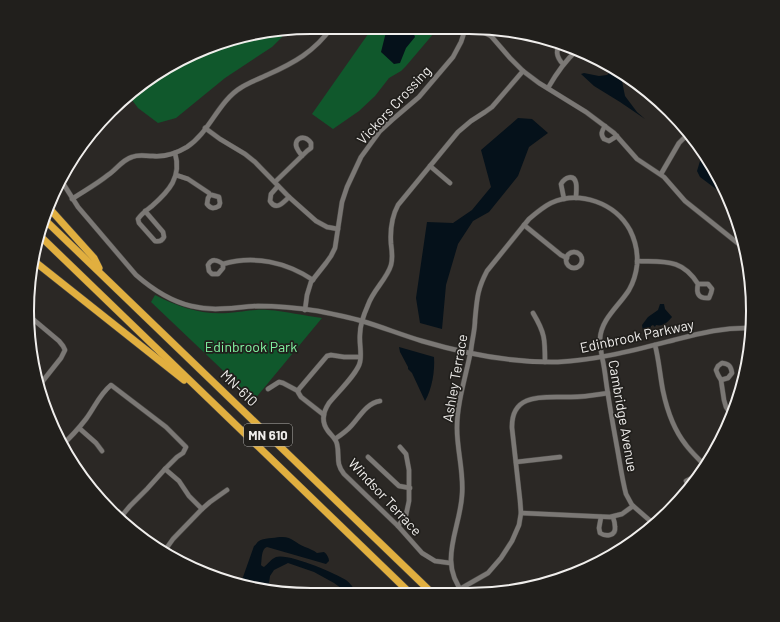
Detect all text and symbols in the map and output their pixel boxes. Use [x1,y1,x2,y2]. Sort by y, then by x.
street label: Vickors Crossing [353,62,434,147]
street label: Edinbrook Parkway [578,315,696,356]
street label: Ashley Terrace [438,333,471,423]
park label: Edinbrook Park [205,338,297,355]
street label: Cambridge Avenue [605,359,642,473]
street label: MN-610 [217,366,261,409]
road number: MN 610 [244,424,292,446]
street label: Windsor Terrace [345,454,426,539]

